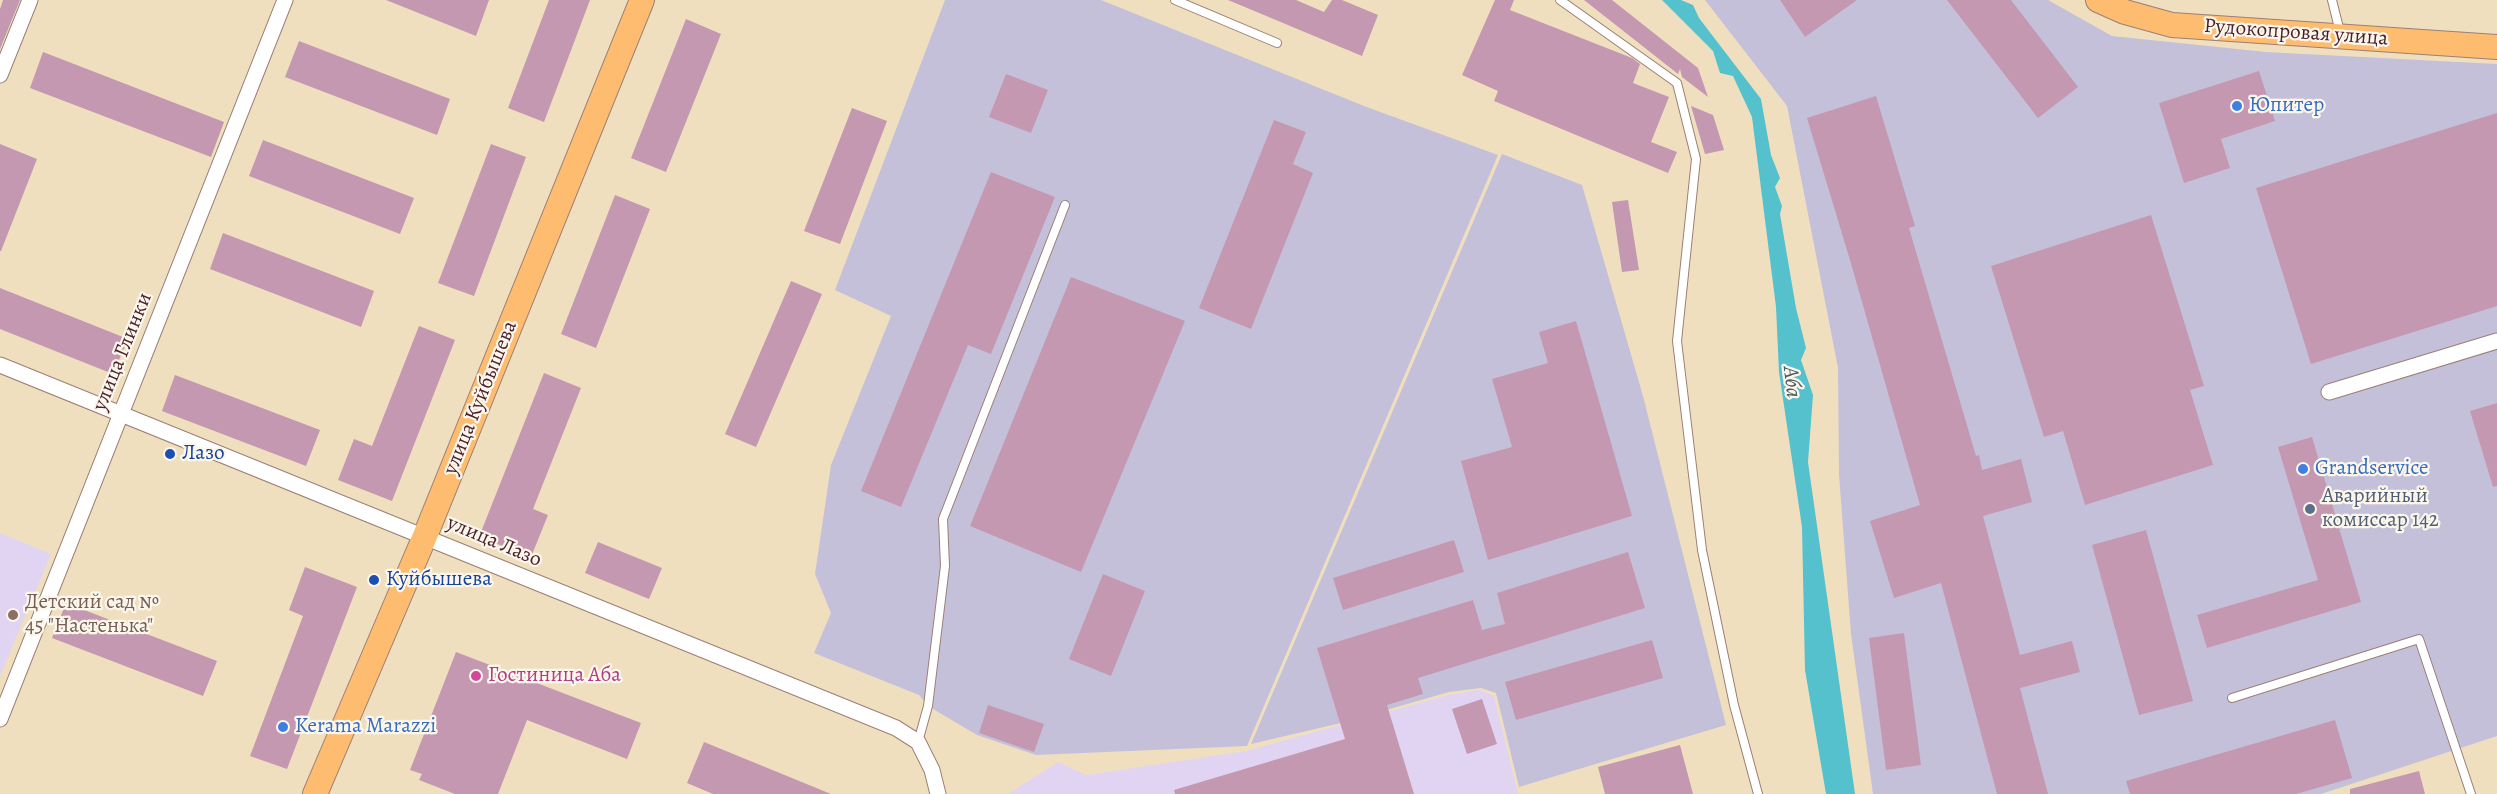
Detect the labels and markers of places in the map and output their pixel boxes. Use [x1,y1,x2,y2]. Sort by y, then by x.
place label: Юпитер [2249,93,2324,119]
marker: Юпитер [2230,99,2244,113]
place label: Лазо [182,441,225,467]
marker: Лазо [163,447,177,461]
place label: Grandservice [2315,456,2428,482]
marker: Grandservice [2296,462,2310,476]
place label: Аварийный комиссар 142 [2322,484,2439,534]
marker: Аварийный комиссар 142 [2303,502,2317,516]
place label: Куйбышева [386,567,492,593]
marker: Куйбышева [367,573,381,587]
place label: Детский сад № 45 "Настенька" [25,590,159,640]
marker: Детский сад № 45 "Настенька" [6,608,20,622]
place label: Гостиница Аба [488,663,621,689]
marker: Гостиница Аба [469,669,483,683]
place label: Kerama Marazzi [295,714,436,740]
marker: Kerama Marazzi [276,720,290,734]

